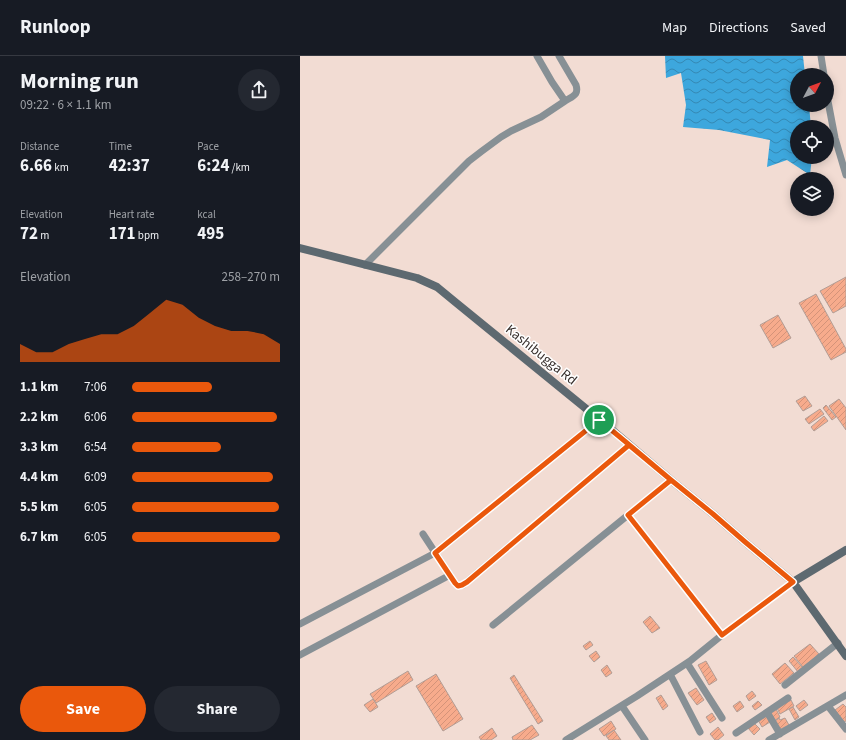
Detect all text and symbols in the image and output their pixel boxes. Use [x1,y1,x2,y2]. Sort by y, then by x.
text: Runloop [20,14,91,41]
text: Map [662,18,687,38]
text: Directions [709,18,768,38]
text: Saved [790,18,826,38]
text: Morning run [20,65,139,97]
north arrow [790,68,834,112]
map controls [790,68,834,216]
button: share [238,69,280,111]
text: 09:22 · 6 × 1.1 km [20,96,112,114]
button: locate [790,120,834,164]
text: Distance [20,139,59,154]
text: Time [109,139,132,154]
text: Pace [197,139,219,154]
text: 6.66 [20,154,52,178]
text: 42:37 [109,154,150,178]
text: 6:24 [197,154,229,178]
text: km [52,160,69,175]
text: /km [229,160,250,175]
button: layers [790,172,834,216]
text: Elevation [20,207,63,222]
text: Heart rate [109,207,154,222]
text: kcal [197,207,216,222]
text: 72 [20,222,38,246]
text: 171 [109,222,136,246]
text: 495 [197,222,224,246]
text: m [38,228,49,243]
text: bpm [136,228,159,243]
text: Elevation [20,268,71,286]
text: 258–270 m [222,268,280,286]
street label: Kashibugga Rd [501,320,581,390]
text: 1.1 km [20,378,59,396]
text: 7:06 [84,378,107,396]
pin [582,403,616,437]
text: 2.2 km [20,408,59,426]
text: 6:06 [84,408,107,426]
icon: arrive [588,409,610,431]
text: 3.3 km [20,438,59,456]
text: 6:54 [84,438,107,456]
text: 4.4 km [20,468,59,486]
text: 6:09 [84,468,107,486]
text: 5.5 km [20,498,59,516]
text: 6:05 [84,498,107,516]
text: 6.7 km [20,528,59,546]
text: 6:05 [84,528,107,546]
button: Save [20,686,146,732]
button: Share [154,686,280,732]

